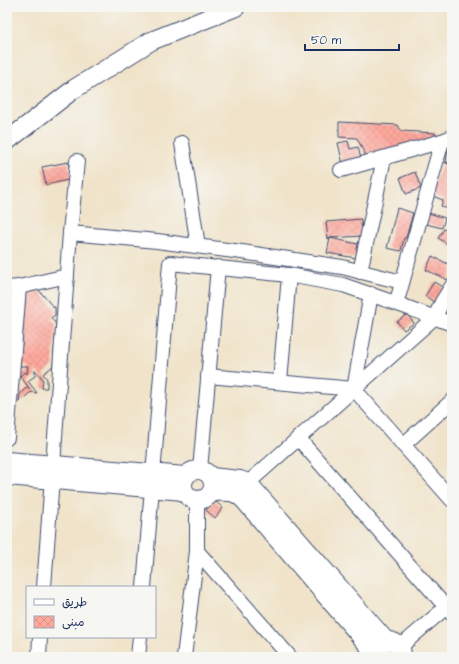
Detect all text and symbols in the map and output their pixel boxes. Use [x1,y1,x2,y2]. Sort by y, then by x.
scale bar [305,26,399,52]
text: 50 m [311,32,342,49]
legend [26,586,156,638]
text: طريق [62,594,87,611]
text: مبنى [62,614,85,631]

